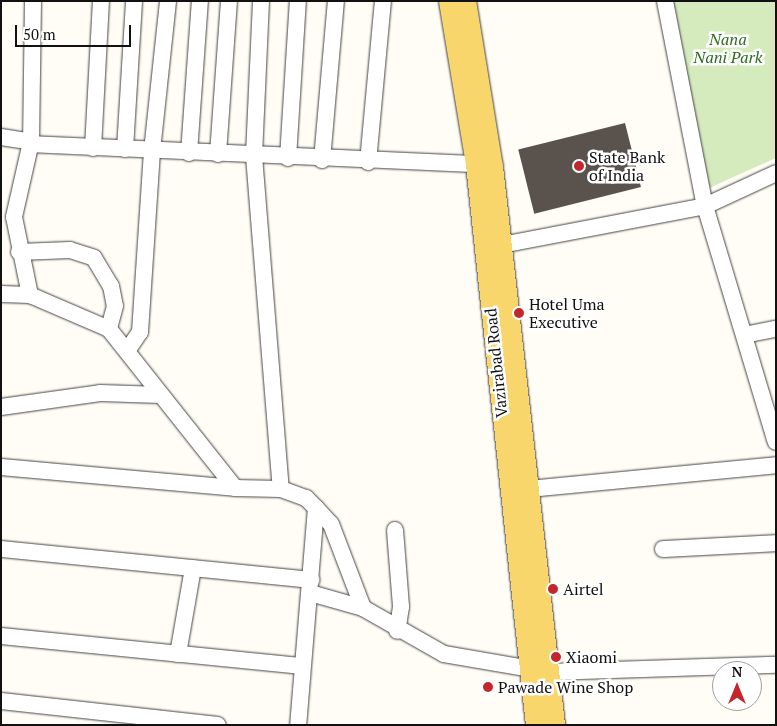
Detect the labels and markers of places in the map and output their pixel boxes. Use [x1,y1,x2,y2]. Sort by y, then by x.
place label: State Bank of India [589,147,665,185]
marker: State Bank of India [573,160,585,172]
place label: Hotel Uma Executive [529,294,605,332]
marker: Hotel Uma Executive [513,307,525,319]
place label: Airtel [563,579,604,599]
marker: Airtel [547,583,559,595]
place label: Xiaomi [566,647,617,667]
marker: Xiaomi [550,651,562,663]
place label: Pawade Wine Shop [498,677,633,697]
marker: Pawade Wine Shop [482,681,494,693]

